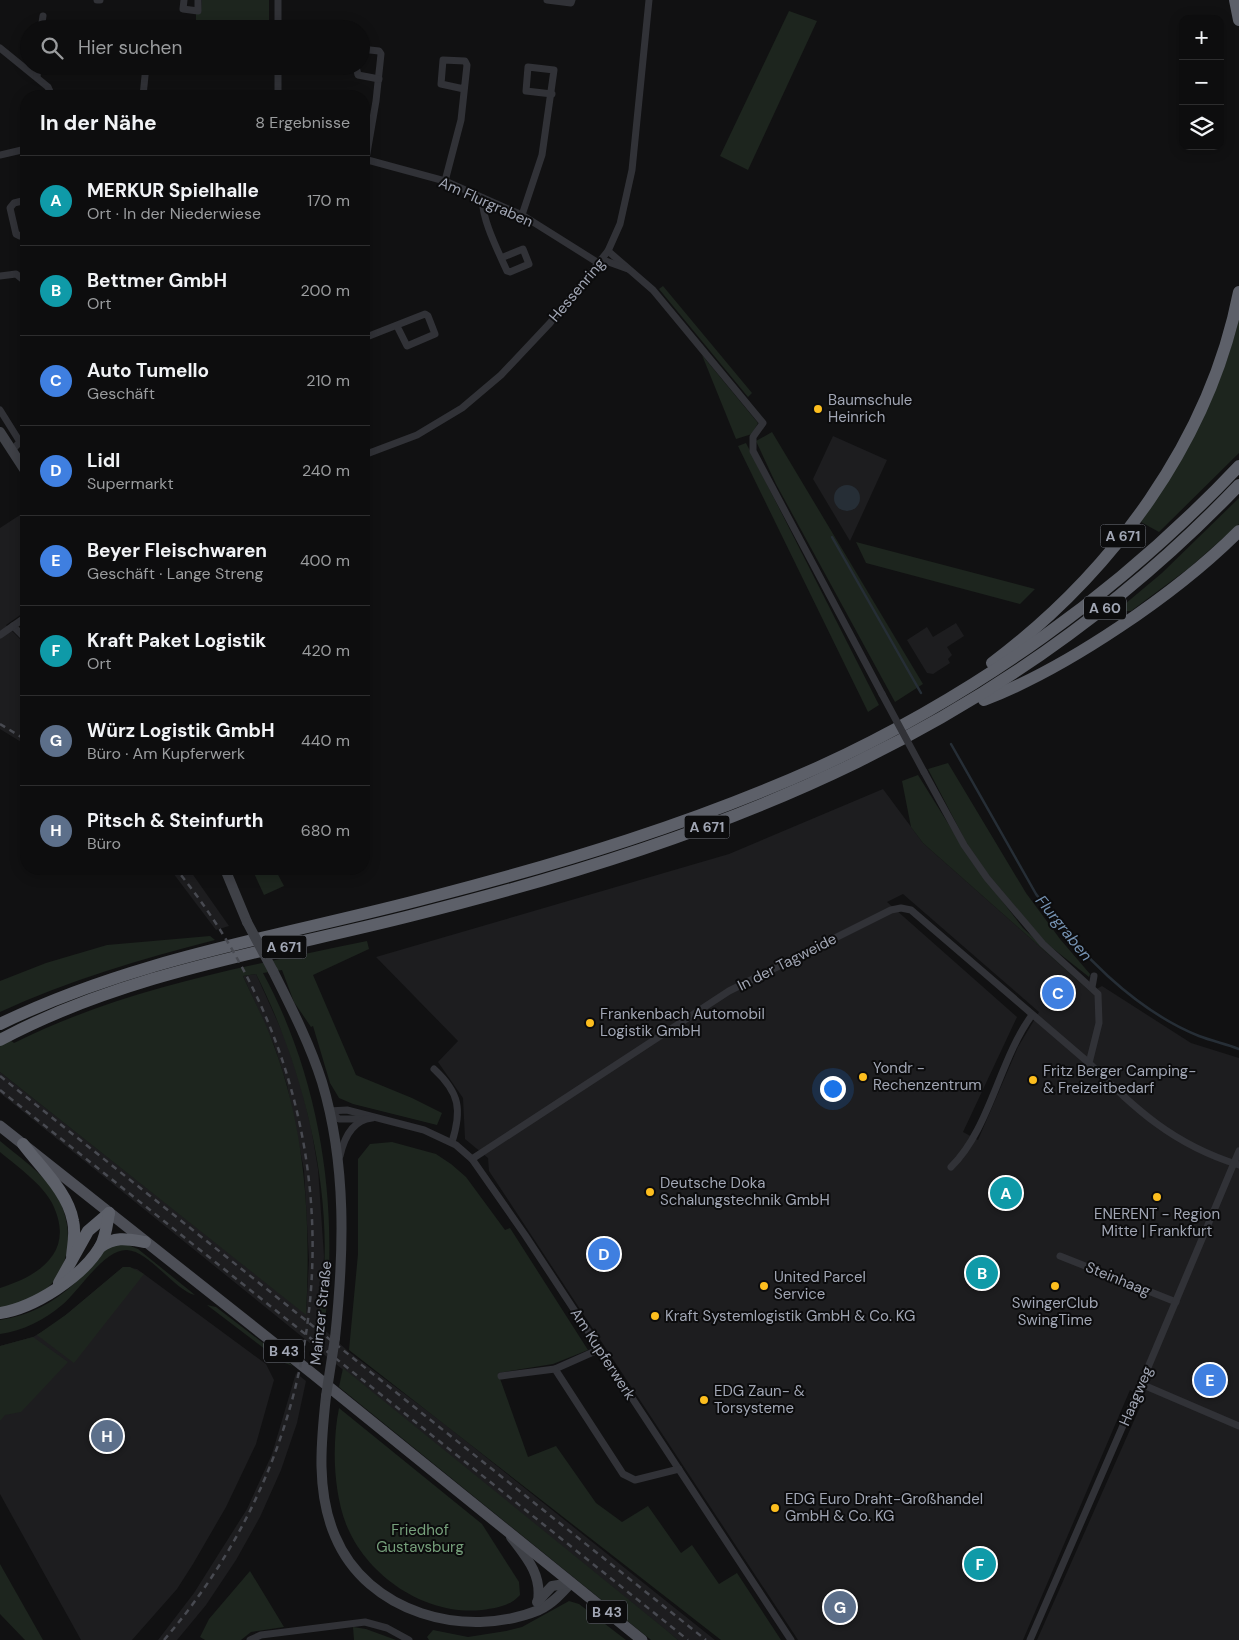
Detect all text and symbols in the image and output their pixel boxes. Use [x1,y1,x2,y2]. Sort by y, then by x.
map controls [1179,15,1224,150]
button: + [1179,15,1224,60]
search box [20,20,370,75]
icon: search [38,34,66,62]
text: Hier suchen [78,35,182,60]
button: − [1179,60,1224,105]
button: layers [1179,105,1224,150]
text: In der Nähe [40,109,157,137]
text: 8 Ergebnisse [255,112,350,133]
street label: Am Flurgraben [436,172,536,232]
text: MERKUR Spielhalle [87,178,259,203]
text: A [50,190,62,211]
text: 170 m [307,190,350,211]
text: Ort · In der Niederwiese [87,203,261,224]
street label: Hessenring [545,254,609,326]
text: Bettmer GmbH [87,268,227,293]
text: B [51,280,61,301]
text: 200 m [301,280,350,301]
text: Ort [87,293,112,314]
text: Auto Tumello [87,358,209,383]
text: C [50,370,62,391]
text: 210 m [306,370,350,391]
text: Geschäft [87,383,155,404]
place label: Baumschule Heinrich [828,390,912,427]
marker: Baumschule Heinrich [812,403,824,415]
text: Lidl [87,448,120,473]
text: D [50,460,62,481]
text: 240 m [302,460,350,481]
text: Supermarkt [87,473,174,494]
road number: A 671 [1100,524,1146,548]
text: Beyer Fleischwaren [87,538,267,563]
text: E [51,550,61,571]
text: 400 m [300,550,350,571]
text: Geschäft · Lange Streng [87,563,263,584]
road number: A 60 [1084,596,1126,620]
text: Kraft Paket Logistik [87,628,266,653]
text: F [52,640,60,661]
text: 420 m [302,640,350,661]
text: Ort [87,653,112,674]
text: Würz Logistik GmbH [87,718,275,743]
text: G [50,730,62,751]
text: 440 m [301,730,350,751]
text: Büro · Am Kupferwerk [87,743,245,764]
text: Pitsch & Steinfurth [87,808,264,833]
road number: A 671 [684,816,730,839]
text: H [50,820,62,841]
text: 680 m [301,820,350,841]
text: Büro [87,833,121,854]
water label: Flurgraben [1031,891,1097,965]
street label: In der Tagweide [734,928,840,996]
road number: A 671 [262,936,306,959]
pin: C [1042,974,1074,1012]
place label: Frankenbach Automobil Logistik GmbH [600,1004,765,1041]
marker: Frankenbach Automobil Logistik GmbH [584,1017,596,1029]
place label: Yondr - Rechenzentrum [873,1058,982,1095]
place label: Fritz Berger Camping- & Freizeitbedarf [1043,1061,1196,1098]
marker: Yondr - Rechenzentrum [857,1071,869,1083]
marker: Fritz Berger Camping- & Freizeitbedarf [1027,1074,1039,1086]
your location [820,1076,846,1102]
place label: Deutsche Doka Schalungstechnik GmbH [660,1173,830,1210]
pin: A [990,1174,1022,1212]
marker: Deutsche Doka Schalungstechnik GmbH [644,1186,656,1198]
marker: ENERENT - Region Mitte | Frankfurt [1151,1191,1163,1203]
place label: ENERENT - Region Mitte | Frankfurt [1094,1204,1220,1241]
pin: D [588,1235,620,1273]
pin: B [966,1254,998,1292]
street label: Steinhaag [1083,1257,1153,1301]
street label: Mainzer Straße [306,1260,336,1366]
place label: United Parcel Service [774,1267,866,1304]
marker: United Parcel Service [758,1280,770,1292]
marker: SwingerClub SwingTime [1049,1280,1061,1292]
place label: SwingerClub SwingTime [1012,1293,1098,1330]
street label: Am Kupferwerk [566,1304,640,1404]
place label: Kraft Systemlogistik GmbH & Co. KG [665,1306,915,1326]
marker: Kraft Systemlogistik GmbH & Co. KG [649,1310,661,1322]
road number: B 43 [264,1340,304,1362]
pin: E [1194,1361,1226,1399]
street label: Haagweg [1115,1363,1157,1429]
place label: EDG Zaun- & Torsysteme [714,1381,805,1418]
marker: EDG Zaun- & Torsysteme [698,1394,710,1406]
pin: H [91,1417,123,1455]
place label: EDG Euro Draht-Großhandel GmbH & Co. KG [785,1489,983,1526]
marker: EDG Euro Draht-Großhandel GmbH & Co. KG [769,1502,781,1514]
park label: Friedhof Gustavsburg [376,1520,464,1557]
pin: F [964,1545,996,1583]
pin: G [824,1588,856,1626]
road number: B 43 [587,1600,627,1624]

